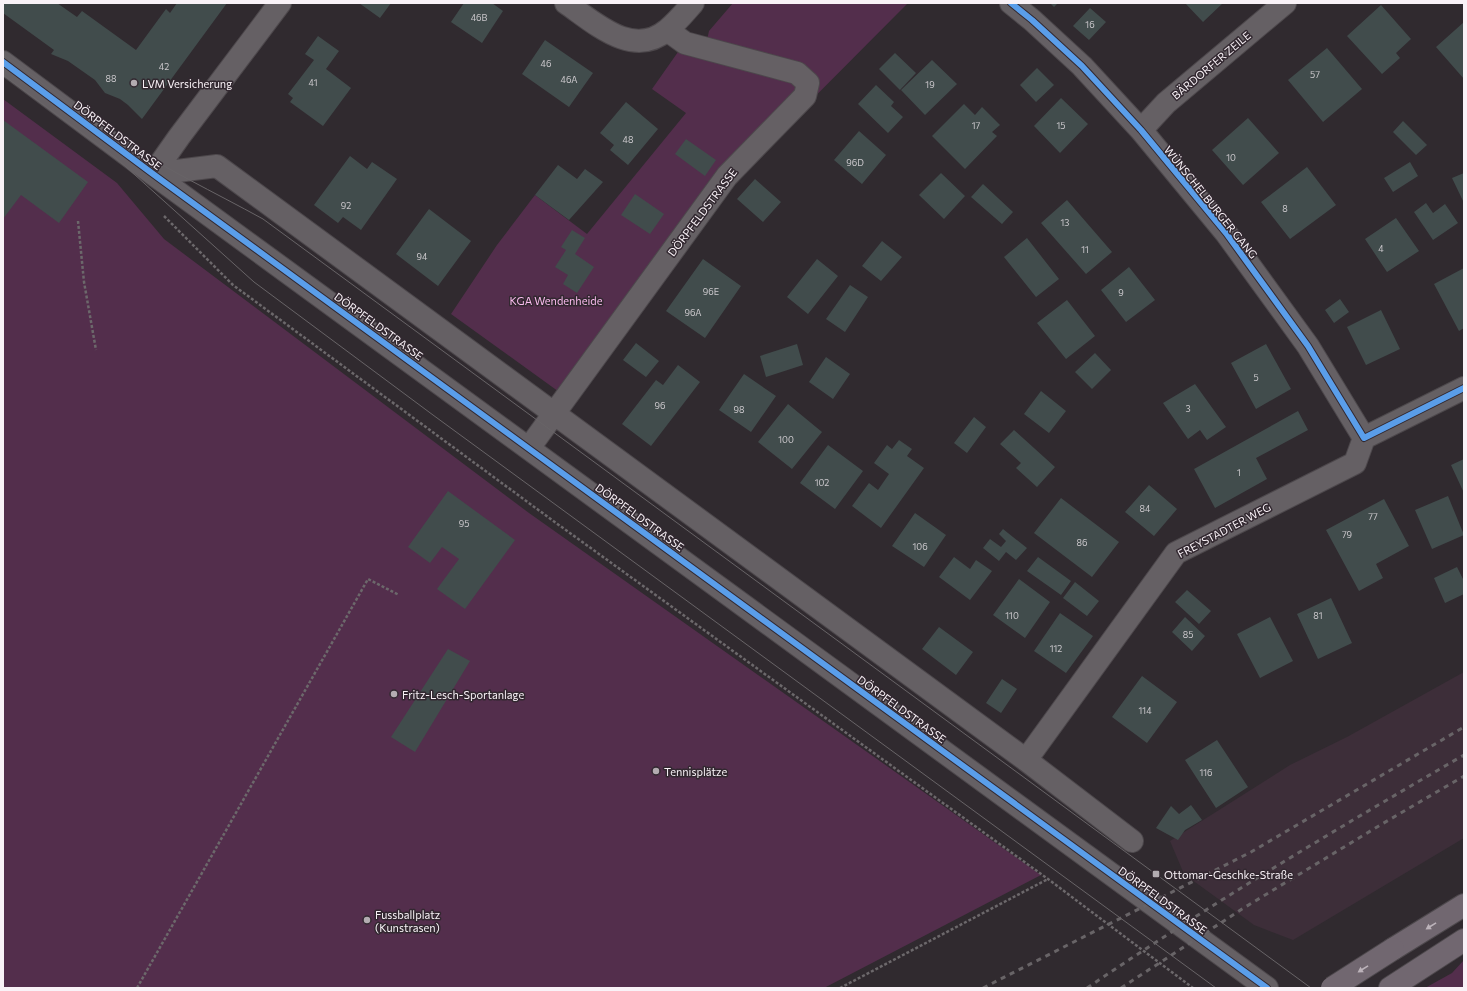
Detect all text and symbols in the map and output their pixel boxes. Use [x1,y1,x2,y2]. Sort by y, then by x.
house number: 46B [471,12,488,23]
house number: 16 [1085,19,1095,30]
street label: BÄRDORFER ZEILE [1168,28,1253,102]
house number: 46 [541,58,551,69]
house number: 42 [159,61,169,72]
house number: 57 [1310,69,1320,80]
house number: 88 [106,73,116,84]
house number: 46A [561,74,577,85]
place label: LVM Versicherung [142,77,232,90]
house number: 41 [309,77,317,88]
marker: LVM Versicherung [129,78,139,88]
house number: 19 [925,79,935,90]
street label: DÖRPFELDSTRASSE [72,97,165,172]
house number: 17 [972,120,981,131]
house number: 15 [1056,120,1066,131]
house number: 48 [623,134,633,145]
street label: WÜNSCHELBURGER GANG [1162,142,1261,261]
house number: 10 [1226,152,1236,163]
house number: 96D [846,157,864,168]
street label: DÖRPFELDSTRASSE [664,165,739,258]
house number: 92 [341,200,351,211]
house number: 8 [1282,203,1288,214]
house number: 13 [1061,217,1069,228]
house number: 4 [1378,243,1384,254]
house number: 11 [1081,244,1089,255]
house number: 94 [417,251,428,262]
house number: 96E [703,286,719,297]
house number: 9 [1118,287,1124,298]
street label: DÖRPFELDSTRASSE [332,289,426,363]
park label: KGA Wendenheide [510,294,603,307]
house number: 96A [685,307,701,318]
house number: 5 [1253,372,1259,383]
house number: 96 [655,400,665,411]
house number: 3 [1185,403,1191,414]
house number: 98 [734,404,744,415]
house number: 100 [778,434,794,445]
house number: 1 [1237,467,1241,478]
house number: 102 [815,477,829,488]
street label: DÖRPFELDSTRASSE [593,480,687,554]
street label: FREYSTADTER WEG [1175,500,1273,560]
house number: 84 [1140,503,1151,514]
house number: 77 [1368,511,1378,522]
house number: 95 [459,518,469,529]
house number: 79 [1342,529,1352,540]
house number: 86 [1077,537,1087,548]
house number: 106 [912,541,928,552]
house number: 110 [1005,610,1019,621]
house number: 81 [1313,610,1323,621]
house number: 85 [1183,629,1193,640]
house number: 112 [1050,643,1062,654]
street label: DÖRPFELDSTRASSE [855,672,949,746]
place label: Fritz-Lesch-Sportanlage [402,688,524,701]
marker: Fritz-Lesch-Sportanlage [389,689,399,699]
house number: 114 [1138,705,1152,716]
place label: Tennisplätze [664,765,727,778]
marker: Tennisplätze [651,766,661,776]
house number: 116 [1199,767,1213,778]
street label: DÖRPFELDSTRASSE [1116,863,1210,937]
place label: Ottomar-Geschke-Straße [1164,868,1293,881]
marker: Ottomar-Geschke-Straße [1151,869,1161,879]
place label: Fussballplatz (Kunstrasen) [375,908,441,934]
marker: Fussballplatz (Kunstrasen) [362,915,372,925]
one-way arrow [1425,922,1437,929]
one-way arrow [1357,965,1368,972]

